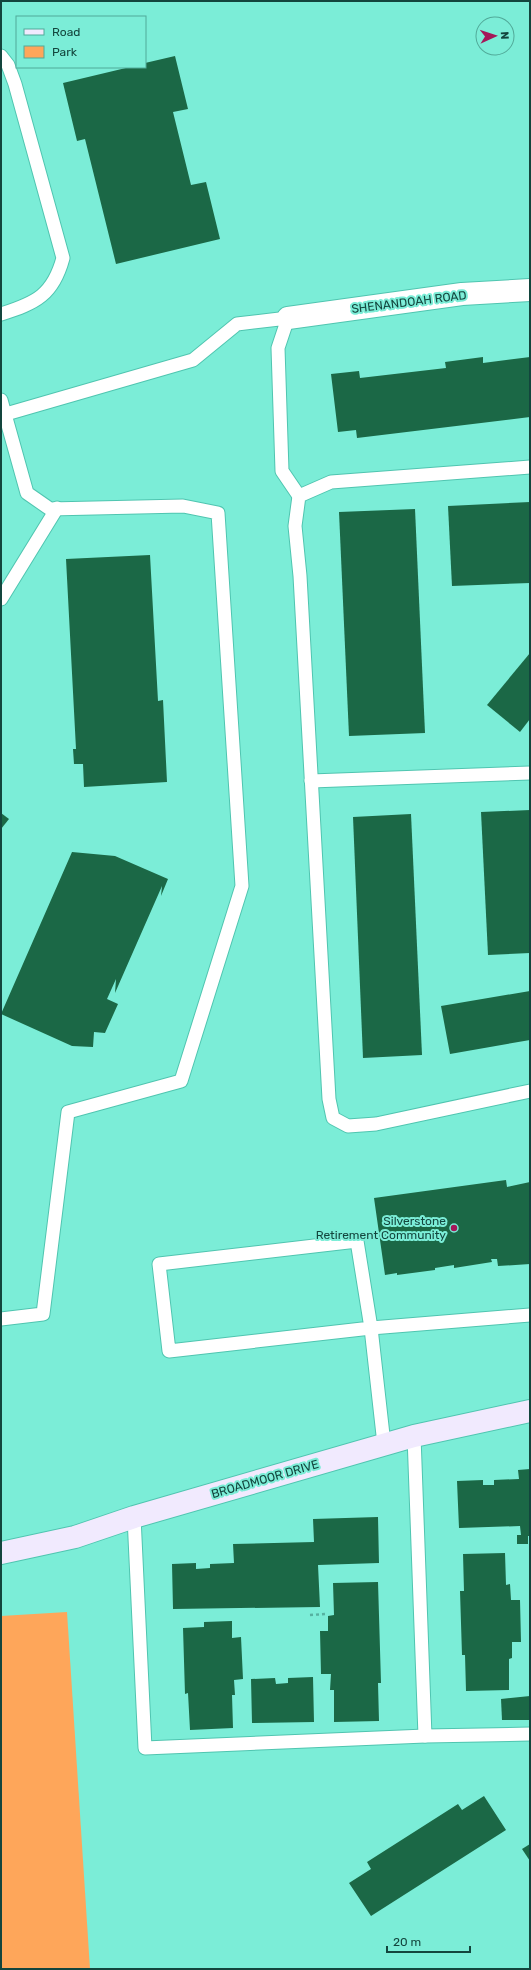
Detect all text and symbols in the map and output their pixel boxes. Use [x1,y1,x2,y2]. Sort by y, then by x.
legend [16,16,146,68]
north arrow [475,16,515,56]
text: Road [52,25,80,39]
text: N [498,31,511,40]
text: Park [52,45,78,59]
street label: SHENANDOAH ROAD [351,288,467,316]
place label: Silverstone Retirement Community [316,1214,446,1242]
marker: Silverstone Retirement Community [449,1223,459,1233]
street label: BROADMOOR DRIVE [210,1457,320,1501]
scale bar [387,1928,470,1954]
text: 20 m [393,1935,421,1949]

